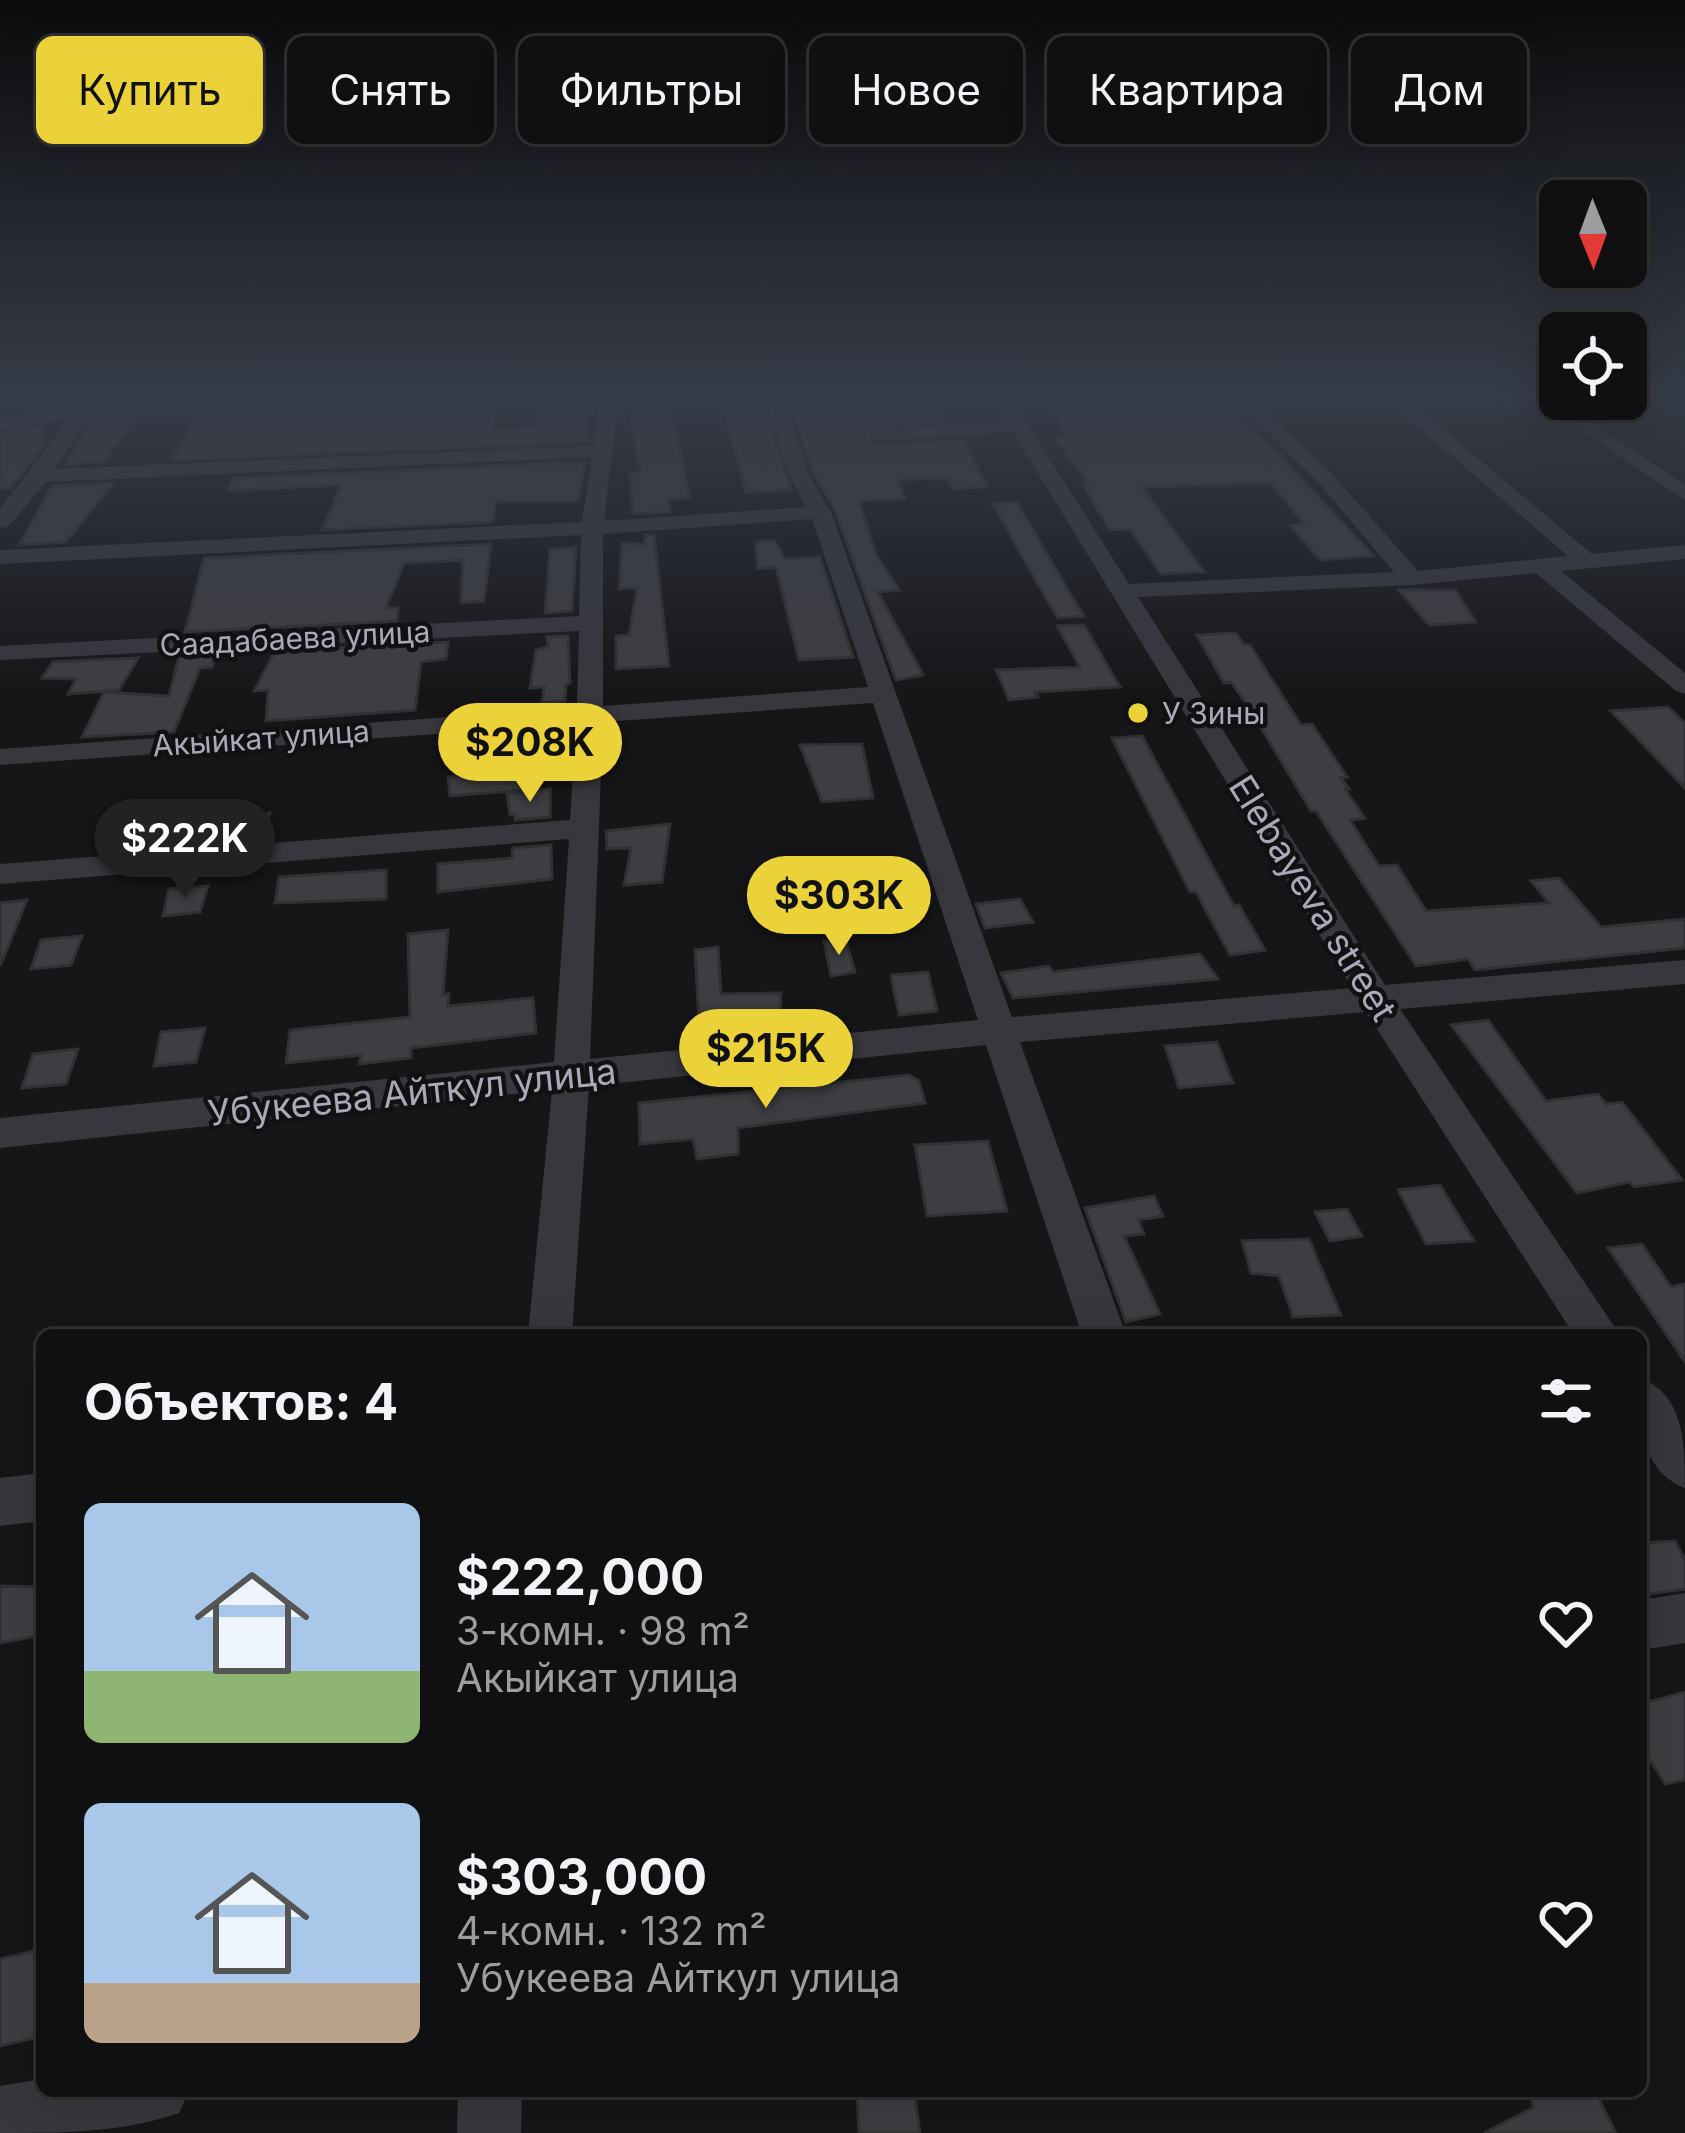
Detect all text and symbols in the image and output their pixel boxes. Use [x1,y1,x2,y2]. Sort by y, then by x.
chip: Купить [36,36,263,144]
chip: Снять [287,36,494,144]
chip: Фильтры [518,36,785,144]
chip: Новое [809,36,1023,144]
chip: Квартира [1047,36,1327,144]
chip: Дом [1351,36,1527,144]
north arrow [1539,180,1647,288]
map controls [1539,180,1647,420]
button: locate [1539,312,1647,420]
street label: Саадабаева улица [159,613,431,663]
place label: У Зины [1162,695,1265,731]
marker: У Зины [1125,700,1151,726]
pin: $208K [446,703,614,805]
street label: Акыйкат улица [151,712,371,764]
text: $208K [465,718,595,765]
street label: Elebayeva street [1220,767,1406,1029]
pin: $222K [101,799,269,901]
text: $222K [121,814,249,861]
pin: $303K [755,856,923,958]
text: $303K [774,871,904,918]
pin: $215K [682,1009,850,1111]
text: $215K [706,1024,826,1071]
street label: Убукеева Айткул улица [206,1049,618,1135]
icon: filters [1533,1368,1599,1434]
text: Объектов: 4 [84,1371,398,1432]
text: $222,000 [456,1546,704,1607]
icon: home [180,1551,324,1695]
icon: heart [1533,1590,1599,1656]
text: 3-комн. · 98 m² [456,1607,750,1654]
text: Акыйкат улица [456,1654,739,1701]
text: $303,000 [456,1846,707,1907]
icon: home [180,1851,324,1995]
icon: heart [1533,1890,1599,1956]
text: 4-комн. · 132 m² [456,1907,766,1954]
text: Убукеева Айткул улица [456,1954,900,2001]

